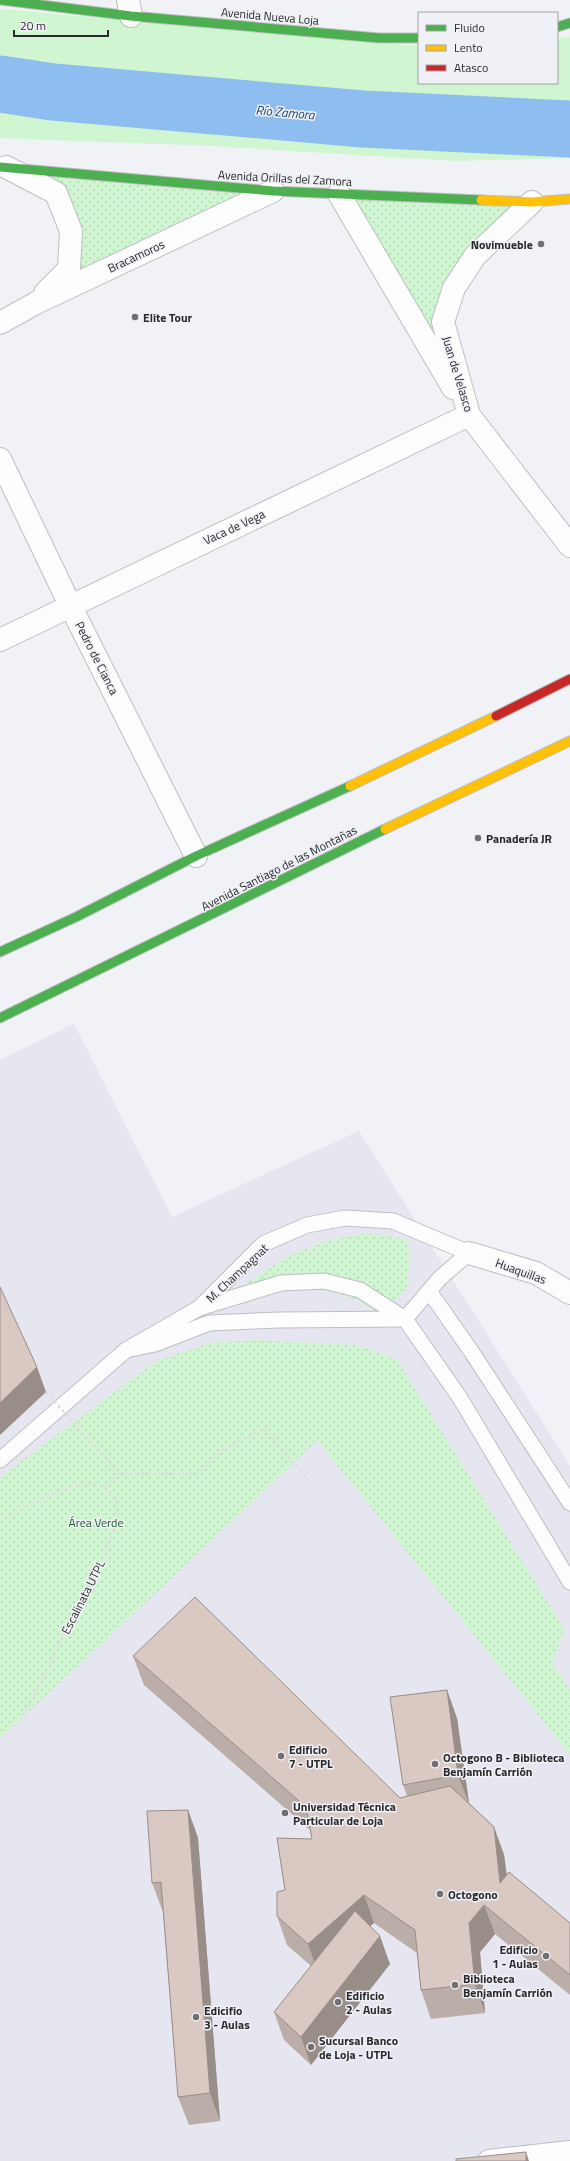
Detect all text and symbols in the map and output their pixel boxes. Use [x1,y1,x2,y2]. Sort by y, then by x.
street label: Avenida Nueva Loja [220,2,320,30]
scale bar [14,12,108,38]
legend [418,12,558,84]
text: 20 m [20,16,46,35]
text: Fluido [454,18,485,37]
text: Lento [454,38,483,57]
text: Atasco [454,58,488,77]
water label: Río Zamora [255,99,317,125]
street label: Avenida Orillas del Zamora [218,165,352,191]
street label: Bracamoros [104,234,168,278]
place label: Novimueble [471,235,533,254]
marker: Novimueble [536,239,546,249]
place label: Elite Tour [143,308,193,327]
marker: Elite Tour [130,312,140,322]
street label: Juan de Velasco [437,334,479,414]
street label: Vaca de Vega [200,504,268,550]
street label: Pedro de Cianca [70,618,124,698]
street label: Avenida Santiago de las Montañas [198,820,361,916]
place label: Panadería JR [486,829,552,848]
marker: Panadería JR [473,833,483,843]
street label: M. Champagnat [201,1238,273,1307]
street label: Huaquillas [493,1253,550,1289]
park label: Área Verde [69,1513,123,1532]
street label: Escalinata UTPL [56,1556,110,1637]
place label: Edificio 7 - UTPL [289,1740,333,1773]
place label: Octogono B - Biblioteca Benjamín Carrión [443,1748,565,1781]
marker: Edificio 7 - UTPL [276,1751,286,1761]
marker: Octogono B - Biblioteca Benjamín Carrión [430,1759,440,1769]
place label: Universidad Técnica Particular de Loja [293,1797,396,1830]
marker: Universidad Técnica Particular de Loja [280,1808,290,1818]
place label: Octogono [448,1885,498,1904]
marker: Octogono [435,1889,445,1899]
place label: Edificio 1 - Aulas [492,1940,538,1973]
marker: Edificio 1 - Aulas [541,1951,551,1961]
place label: Biblioteca Benjamín Carrión [463,1969,552,2002]
marker: Biblioteca Benjamín Carrión [450,1980,460,1990]
place label: Edificio 2 - Aulas [346,1986,392,2019]
marker: Edificio 2 - Aulas [333,1997,343,2007]
place label: Edicifio 3 - Aulas [204,2001,250,2034]
marker: Edicifio 3 - Aulas [191,2012,201,2022]
place label: Sucursal Banco de Loja - UTPL [319,2031,398,2064]
marker: Sucursal Banco de Loja - UTPL [306,2042,316,2052]

